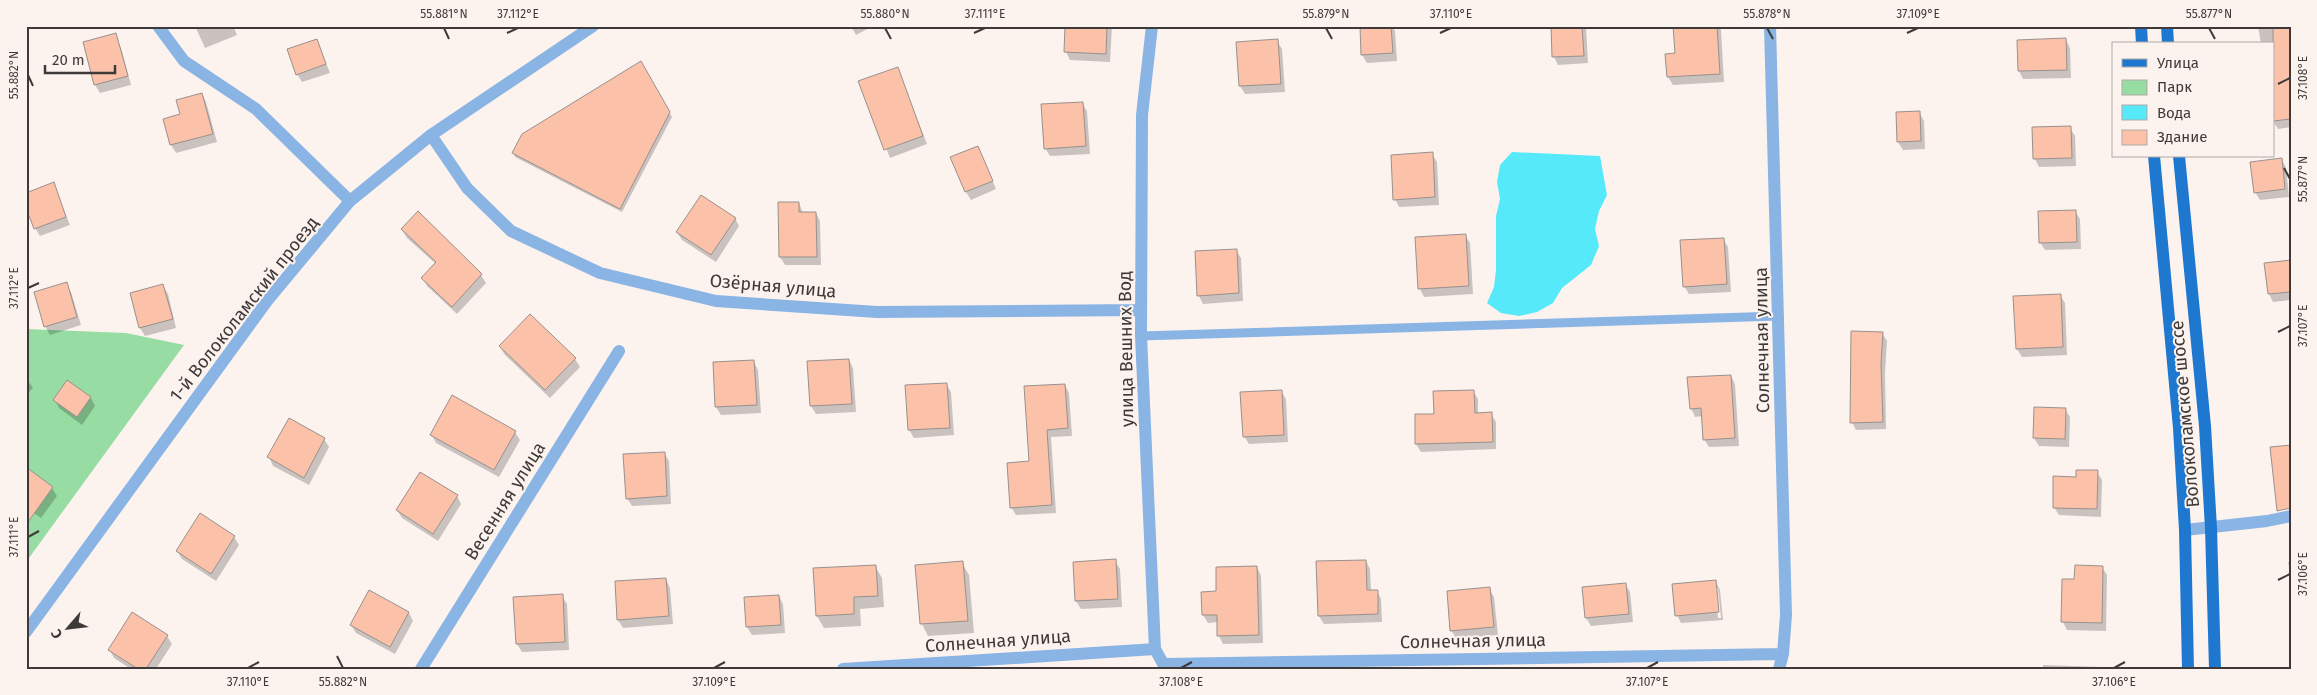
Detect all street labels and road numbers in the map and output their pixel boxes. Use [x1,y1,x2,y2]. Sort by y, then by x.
street label: 1-й Волоколамский проезд [165,212,323,406]
street label: Солнечная улица [1750,267,1774,413]
street label: Озёрная улица [709,270,837,302]
street label: улица Вешних Вод [1114,271,1138,427]
street label: Волоколамское шоссе [2166,319,2204,509]
street label: Весенняя улица [460,438,550,564]
street label: Солнечная улица [924,625,1072,657]
street label: Солнечная улица [1400,629,1546,653]

